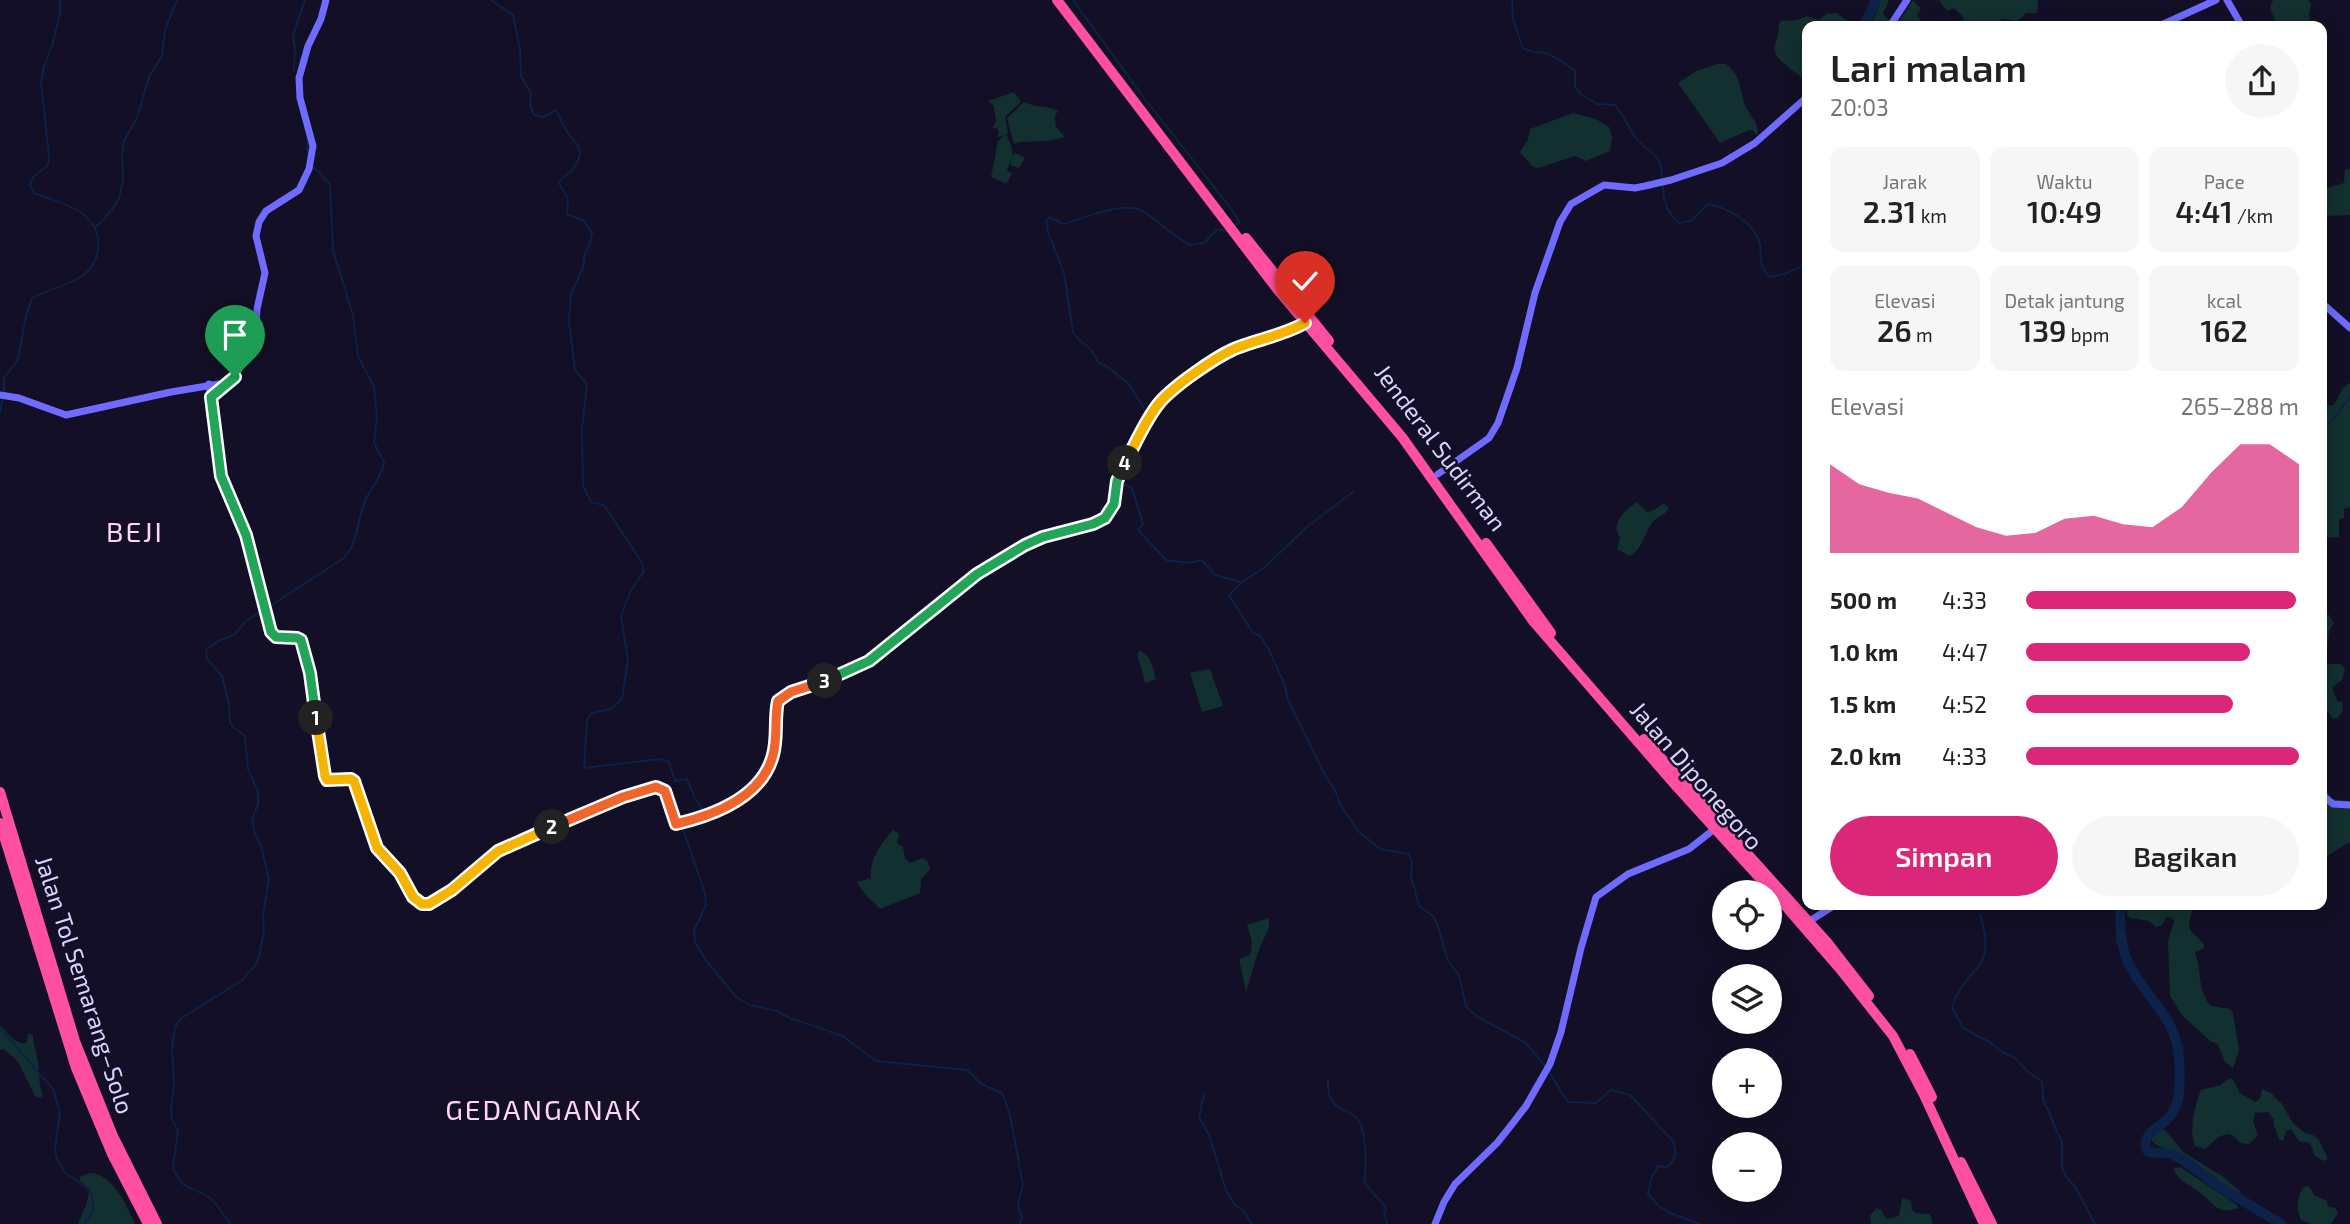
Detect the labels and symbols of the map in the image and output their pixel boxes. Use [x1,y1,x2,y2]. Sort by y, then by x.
pin [1275,251,1335,323]
pin [205,305,265,377]
street label: Jenderal Sudirman [1369,358,1513,536]
pin: 4 [1108,446,1142,480]
district label: BEJI [106,514,164,548]
pin: 3 [808,664,842,698]
street label: Jalan Diponegoro [1625,695,1769,855]
pin: 1 [298,700,334,736]
pin: 2 [534,810,570,844]
street label: Jalan Tol Semarang–Solo [30,852,141,1117]
district label: GEDANGANAK [445,1092,643,1126]

